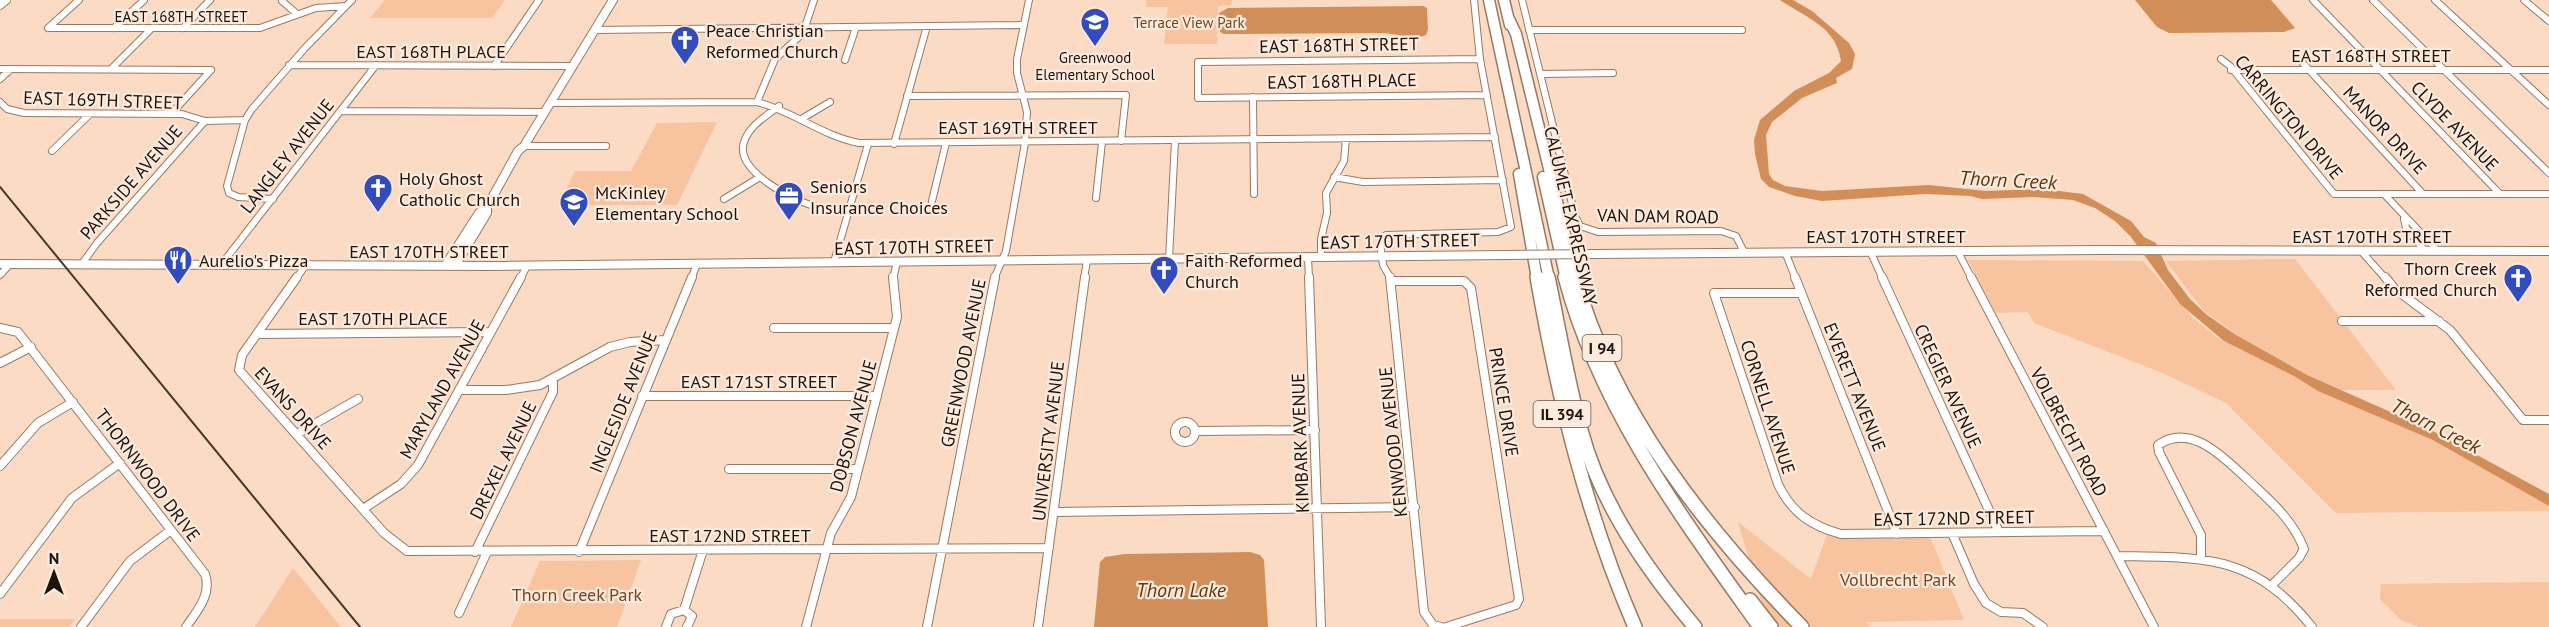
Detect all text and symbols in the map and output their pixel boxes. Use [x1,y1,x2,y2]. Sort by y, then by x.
school or university icon: Greenwood Elementary School [1079,6,1111,48]
street label: EAST 168TH STREET [114,7,248,26]
park label: Terrace View Park [1133,13,1246,32]
place label: Peace Christian Reformed Church [706,19,838,63]
church icon: Peace Christian Reformed Church [669,24,701,66]
street label: EAST 168TH STREET [1259,32,1419,58]
street label: EAST 168TH PLACE [356,40,506,63]
street label: EAST 168TH STREET [2291,44,2451,67]
place label: Greenwood Elementary School [1035,48,1155,84]
street label: CARRINGTON DRIVE [2230,50,2348,184]
street label: EAST 168TH PLACE [1267,68,1417,94]
street label: CLYDE AVENUE [2406,76,2504,176]
street label: MANOR DRIVE [2338,81,2432,179]
street label: EAST 169TH STREET [23,86,183,114]
street label: LANGLEY AVENUE [235,94,339,218]
street label: EAST 169TH STREET [938,116,1098,139]
street label: PARKSIDE AVENUE [75,120,187,244]
street label: CALUMET EXPRESSWAY [1539,124,1603,308]
water label: Thorn Creek [1959,164,2058,196]
place label: Holy Ghost Catholic Church [399,167,520,211]
church icon: Holy Ghost Catholic Church [362,172,394,214]
place label: Seniors Insurance Choices [810,175,948,219]
office icon: Seniors Insurance Choices [773,180,805,222]
place label: McKinley Elementary School [595,181,739,225]
school or university icon: McKinley Elementary School [558,186,590,228]
street label: VAN DAM ROAD [1596,203,1719,229]
street label: EAST 170TH STREET [1806,225,1966,248]
street label: EAST 170TH STREET [2292,225,2452,248]
street label: EAST 170TH STREET [1320,228,1480,254]
street label: EAST 170TH STREET [834,234,994,260]
street label: EAST 170TH STREET [349,240,509,263]
restaurant icon: Aurelio's Pizza [162,244,194,286]
place label: Aurelio's Pizza [199,249,308,272]
place label: Faith Reformed Church [1185,249,1303,293]
church icon: Faith Reformed Church [1148,254,1180,296]
place label: Thorn Creek Reformed Church [2365,257,2497,301]
church icon: Thorn Creek Reformed Church [2502,262,2534,304]
street label: GREENWOOD AVENUE [935,277,991,449]
street label: EAST 170TH PLACE [298,307,448,330]
street label: MARYLAND AVENUE [394,315,490,463]
street label: EVERETT AVENUE [1819,319,1891,455]
street label: CREGIER AVENUE [1909,320,1987,452]
street label: INGLESIDE AVENUE [584,328,662,476]
road number: I 94 [1582,335,1622,361]
street label: CORNELL AVENUE [1735,337,1801,477]
street label: PRINCE DRIVE [1484,346,1524,458]
street label: DOBSON AVENUE [824,357,882,495]
street label: UNIVERSITY AVENUE [1027,360,1069,522]
street label: EVANS DRIVE [250,362,336,454]
street label: VOLBRECHT ROAD [2025,363,2113,500]
street label: KENWOOD AVENUE [1374,366,1412,518]
street label: EAST 171ST STREET [681,370,837,393]
street label: KIMBARK AVENUE [1286,373,1314,513]
water label: Thorn Creek [2387,392,2486,460]
street label: DREXEL AVENUE [464,397,542,523]
road number: IL 394 [1534,401,1590,427]
street label: THORNWOOD DRIVE [91,404,205,546]
street label: EAST 172ND STREET [1873,505,2035,531]
street label: EAST 172ND STREET [649,524,811,547]
north arrow [24,543,84,603]
text: N [49,548,59,568]
park label: Vollbrecht Park [1839,568,1956,591]
water label: Thorn Lake [1136,577,1227,603]
park label: Thorn Creek Park [512,583,643,606]

